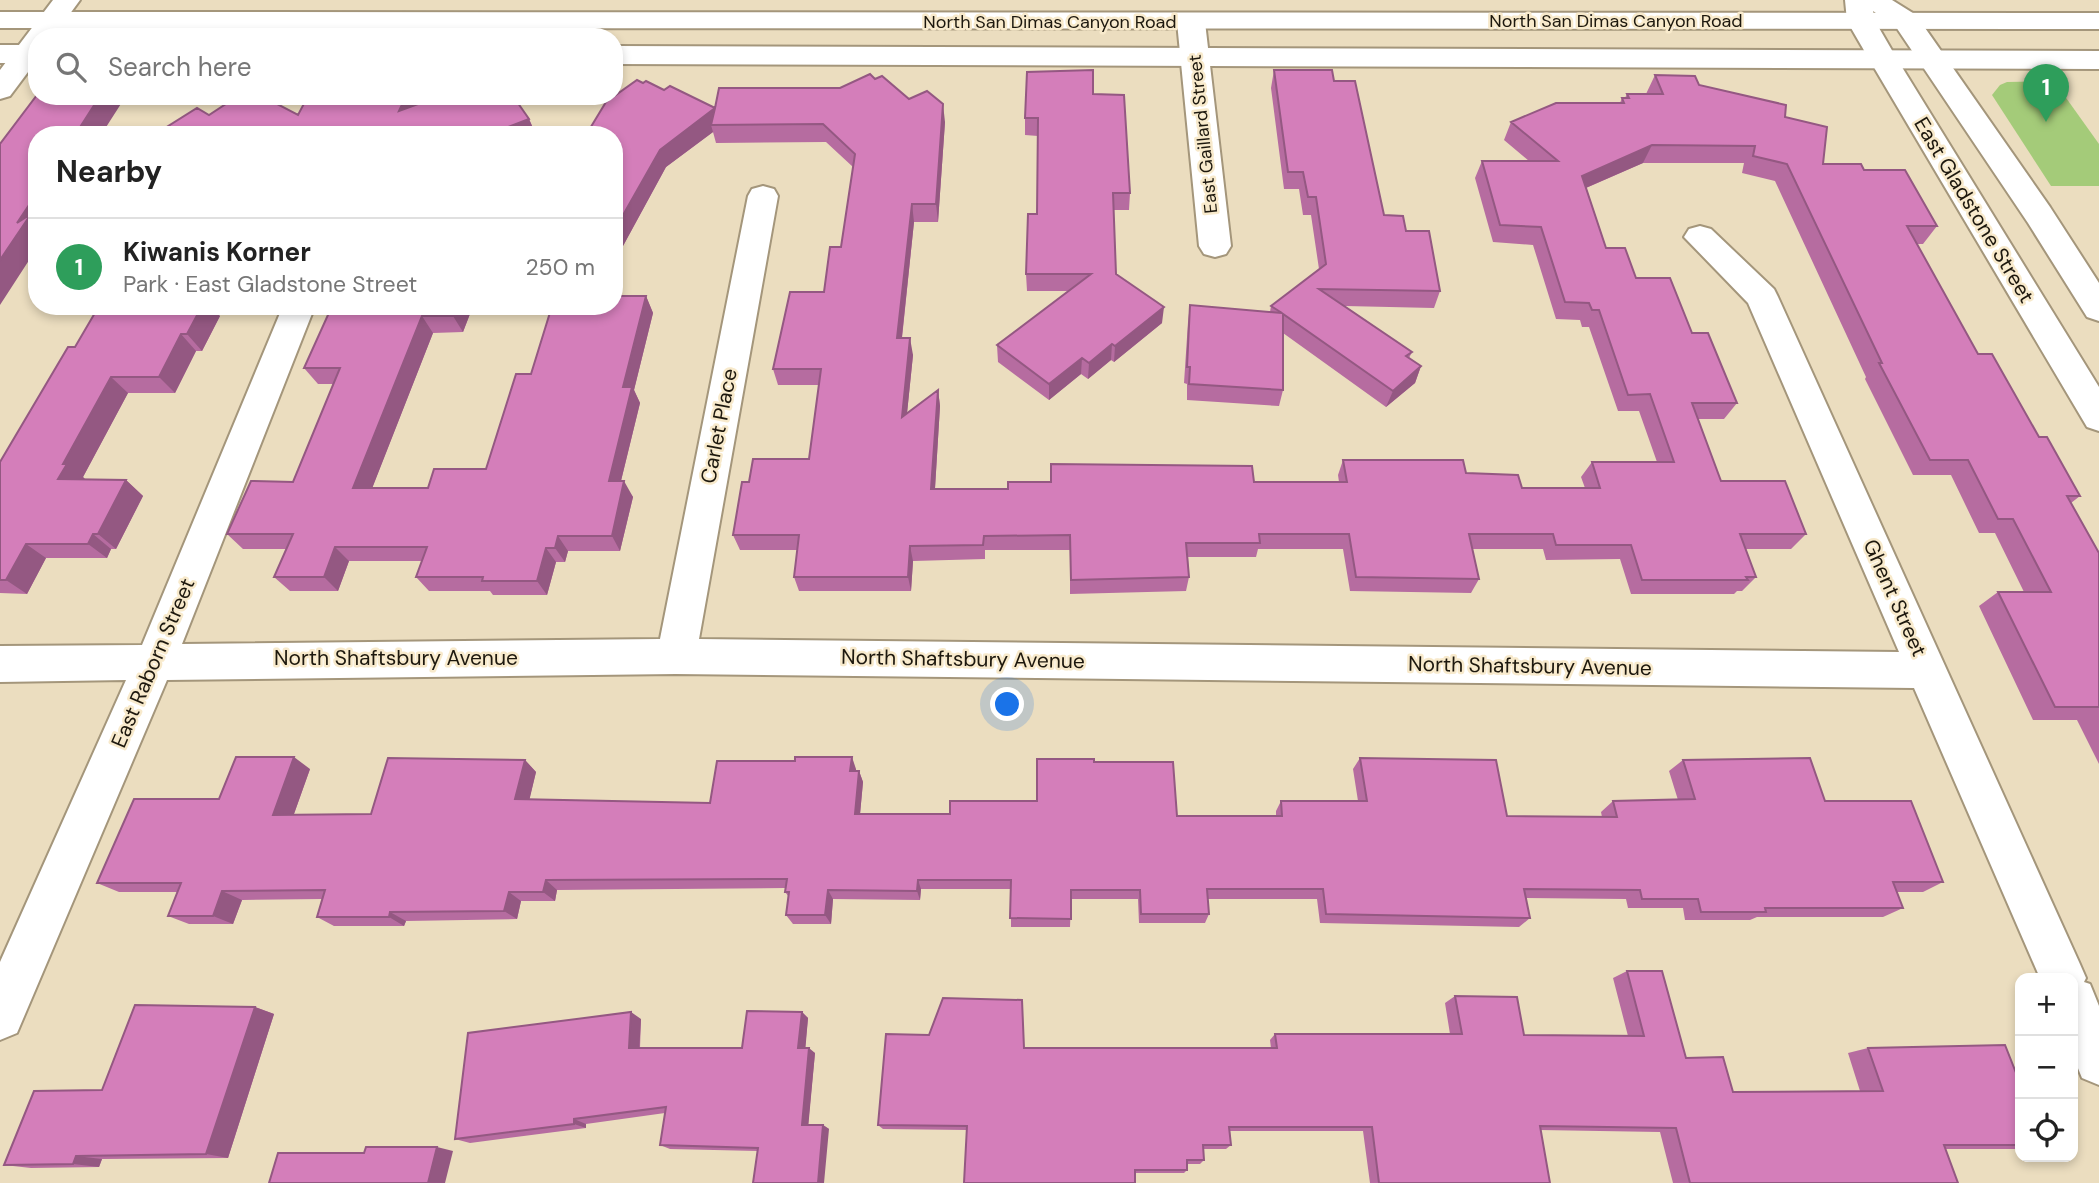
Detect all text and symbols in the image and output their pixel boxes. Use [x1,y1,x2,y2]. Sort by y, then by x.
street label: North San Dimas Canyon Road [1489,9,1743,33]
street label: North San Dimas Canyon Road [923,10,1177,34]
search box [28,28,623,105]
icon: search [52,48,90,86]
text: Search here [108,50,251,84]
street label: East Gaillard Street [1183,53,1223,215]
pin: 1 [2023,64,2069,122]
street label: East Gladstone Street [1907,112,2041,308]
text: Nearby [56,152,162,191]
text: Kiwanis Korner [123,235,311,269]
text: 1 [75,252,83,282]
text: 250 m [525,252,595,282]
text: Park · East Gladstone Street [123,269,417,299]
street label: Carlet Place [694,366,744,486]
street label: Ghent Street [1857,535,1933,661]
street label: East Raborn Street [105,574,201,752]
street label: North Shaftsbury Avenue [841,643,1085,675]
street label: North Shaftsbury Avenue [274,644,518,672]
street label: North Shaftsbury Avenue [1408,650,1652,682]
your location [990,687,1024,721]
map controls [2015,973,2078,1162]
button: + [2015,973,2078,1036]
button: − [2015,1036,2078,1099]
button: locate [2015,1099,2078,1162]

